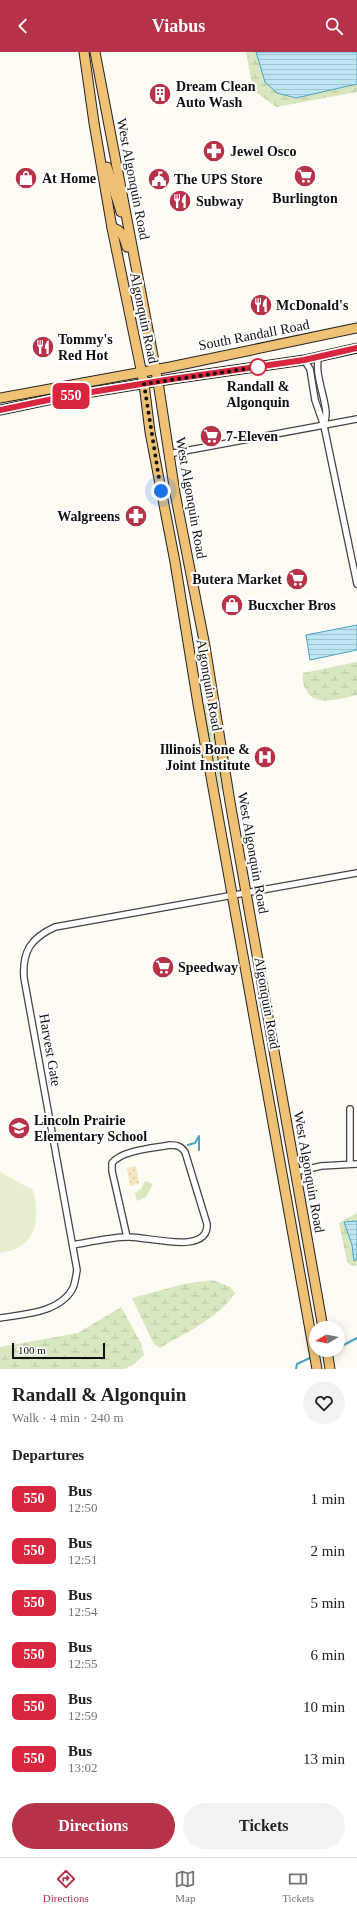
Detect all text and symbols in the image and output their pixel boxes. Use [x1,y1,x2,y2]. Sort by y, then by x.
icon: back [12,15,34,37]
icon: search [323,15,345,37]
text: Viabus [152,16,205,36]
place label: Dream Clean Auto Wash [176,79,256,110]
building icon: Dream Clean Auto Wash [147,81,173,107]
street label: West Algonquin Road [114,117,152,241]
pharmacy icon: Jewel Osco [201,138,227,164]
place label: Jewel Osco [230,144,296,159]
supermarket icon: Burlington [292,163,318,189]
shop icon: At Home [13,165,39,191]
public building icon: The UPS Store [146,166,172,192]
place label: At Home [42,171,96,186]
place label: The UPS Store [174,172,262,187]
restaurant icon: Subway [167,188,193,214]
place label: Burlington [272,191,338,206]
place label: Subway [196,194,243,209]
street label: Algonquin Road [127,271,161,365]
restaurant icon: McDonald's [248,292,274,318]
place label: McDonald's [276,298,349,313]
street label: South Randall Road [197,317,311,353]
place label: Tommy's Red Hot [58,332,113,363]
restaurant icon: Tommy's Red Hot [30,334,56,360]
marker: Randall & Algonquin [249,358,267,376]
place label: Randall & Algonquin [226,379,290,410]
line badge: 550 [48,383,94,409]
text: 550 [61,388,82,403]
supermarket icon: 7-Eleven [198,423,224,449]
place label: 7-Eleven [226,429,278,444]
street label: West Algonquin Road [173,436,209,560]
your location [151,481,171,501]
pharmacy icon: Walgreens [123,503,149,529]
place label: Walgreens [57,509,121,524]
supermarket icon: Butera Market [284,566,310,592]
place label: Butera Market [192,572,282,587]
shop icon: Bucxcher Bros [219,592,245,618]
place label: Bucxcher Bros [248,598,336,613]
street label: Algonquin Road [194,638,224,732]
place label: Illinois Bone & Joint Institute [160,742,250,773]
hospital icon: Illinois Bone & Joint Institute [252,744,278,770]
street label: West Algonquin Road [235,791,271,915]
supermarket icon: Speedway [150,954,176,980]
street label: Algonquin Road [252,956,282,1050]
place label: Speedway [178,960,238,975]
street label: Harvest Gate [36,1013,64,1087]
street label: West Algonquin Road [291,1110,327,1234]
place label: Lincoln Prairie Elementary School [34,1113,147,1144]
school or university icon: Lincoln Prairie Elementary School [6,1115,32,1141]
north arrow [309,1321,345,1357]
map controls [309,1321,345,1357]
scale bar [12,1341,105,1360]
text: 100 m [18,1344,46,1356]
button: heart [303,1382,345,1424]
text: Randall & Algonquin [12,1384,186,1405]
text: Walk · 4 min · 240 m [12,1410,124,1425]
text: Departures [12,1447,84,1463]
text: Bus [68,1483,92,1499]
text: 550 [24,1491,45,1506]
text: 1 min [310,1491,345,1507]
text: 12:50 [68,1500,98,1515]
text: Bus [68,1535,92,1551]
text: 550 [24,1543,45,1558]
text: 2 min [310,1543,345,1559]
text: 12:51 [68,1552,98,1567]
text: Bus [68,1587,92,1603]
text: 550 [24,1595,45,1610]
text: 5 min [310,1595,345,1611]
text: 12:54 [68,1604,98,1619]
text: Bus [68,1639,92,1655]
text: 550 [24,1647,45,1662]
text: 6 min [310,1647,345,1663]
text: 12:55 [68,1656,98,1671]
text: Bus [68,1691,92,1707]
text: 550 [24,1699,45,1714]
text: 10 min [303,1699,345,1715]
text: 12:59 [68,1708,98,1723]
text: Bus [68,1743,92,1759]
text: 550 [24,1751,45,1766]
text: 13 min [303,1751,345,1767]
text: 13:02 [68,1760,98,1775]
button: Directions [12,1803,175,1849]
button: Tickets [183,1803,345,1849]
tab: Directions [43,1868,89,1904]
tab: Map [174,1868,196,1904]
tab: Tickets [282,1868,314,1904]

